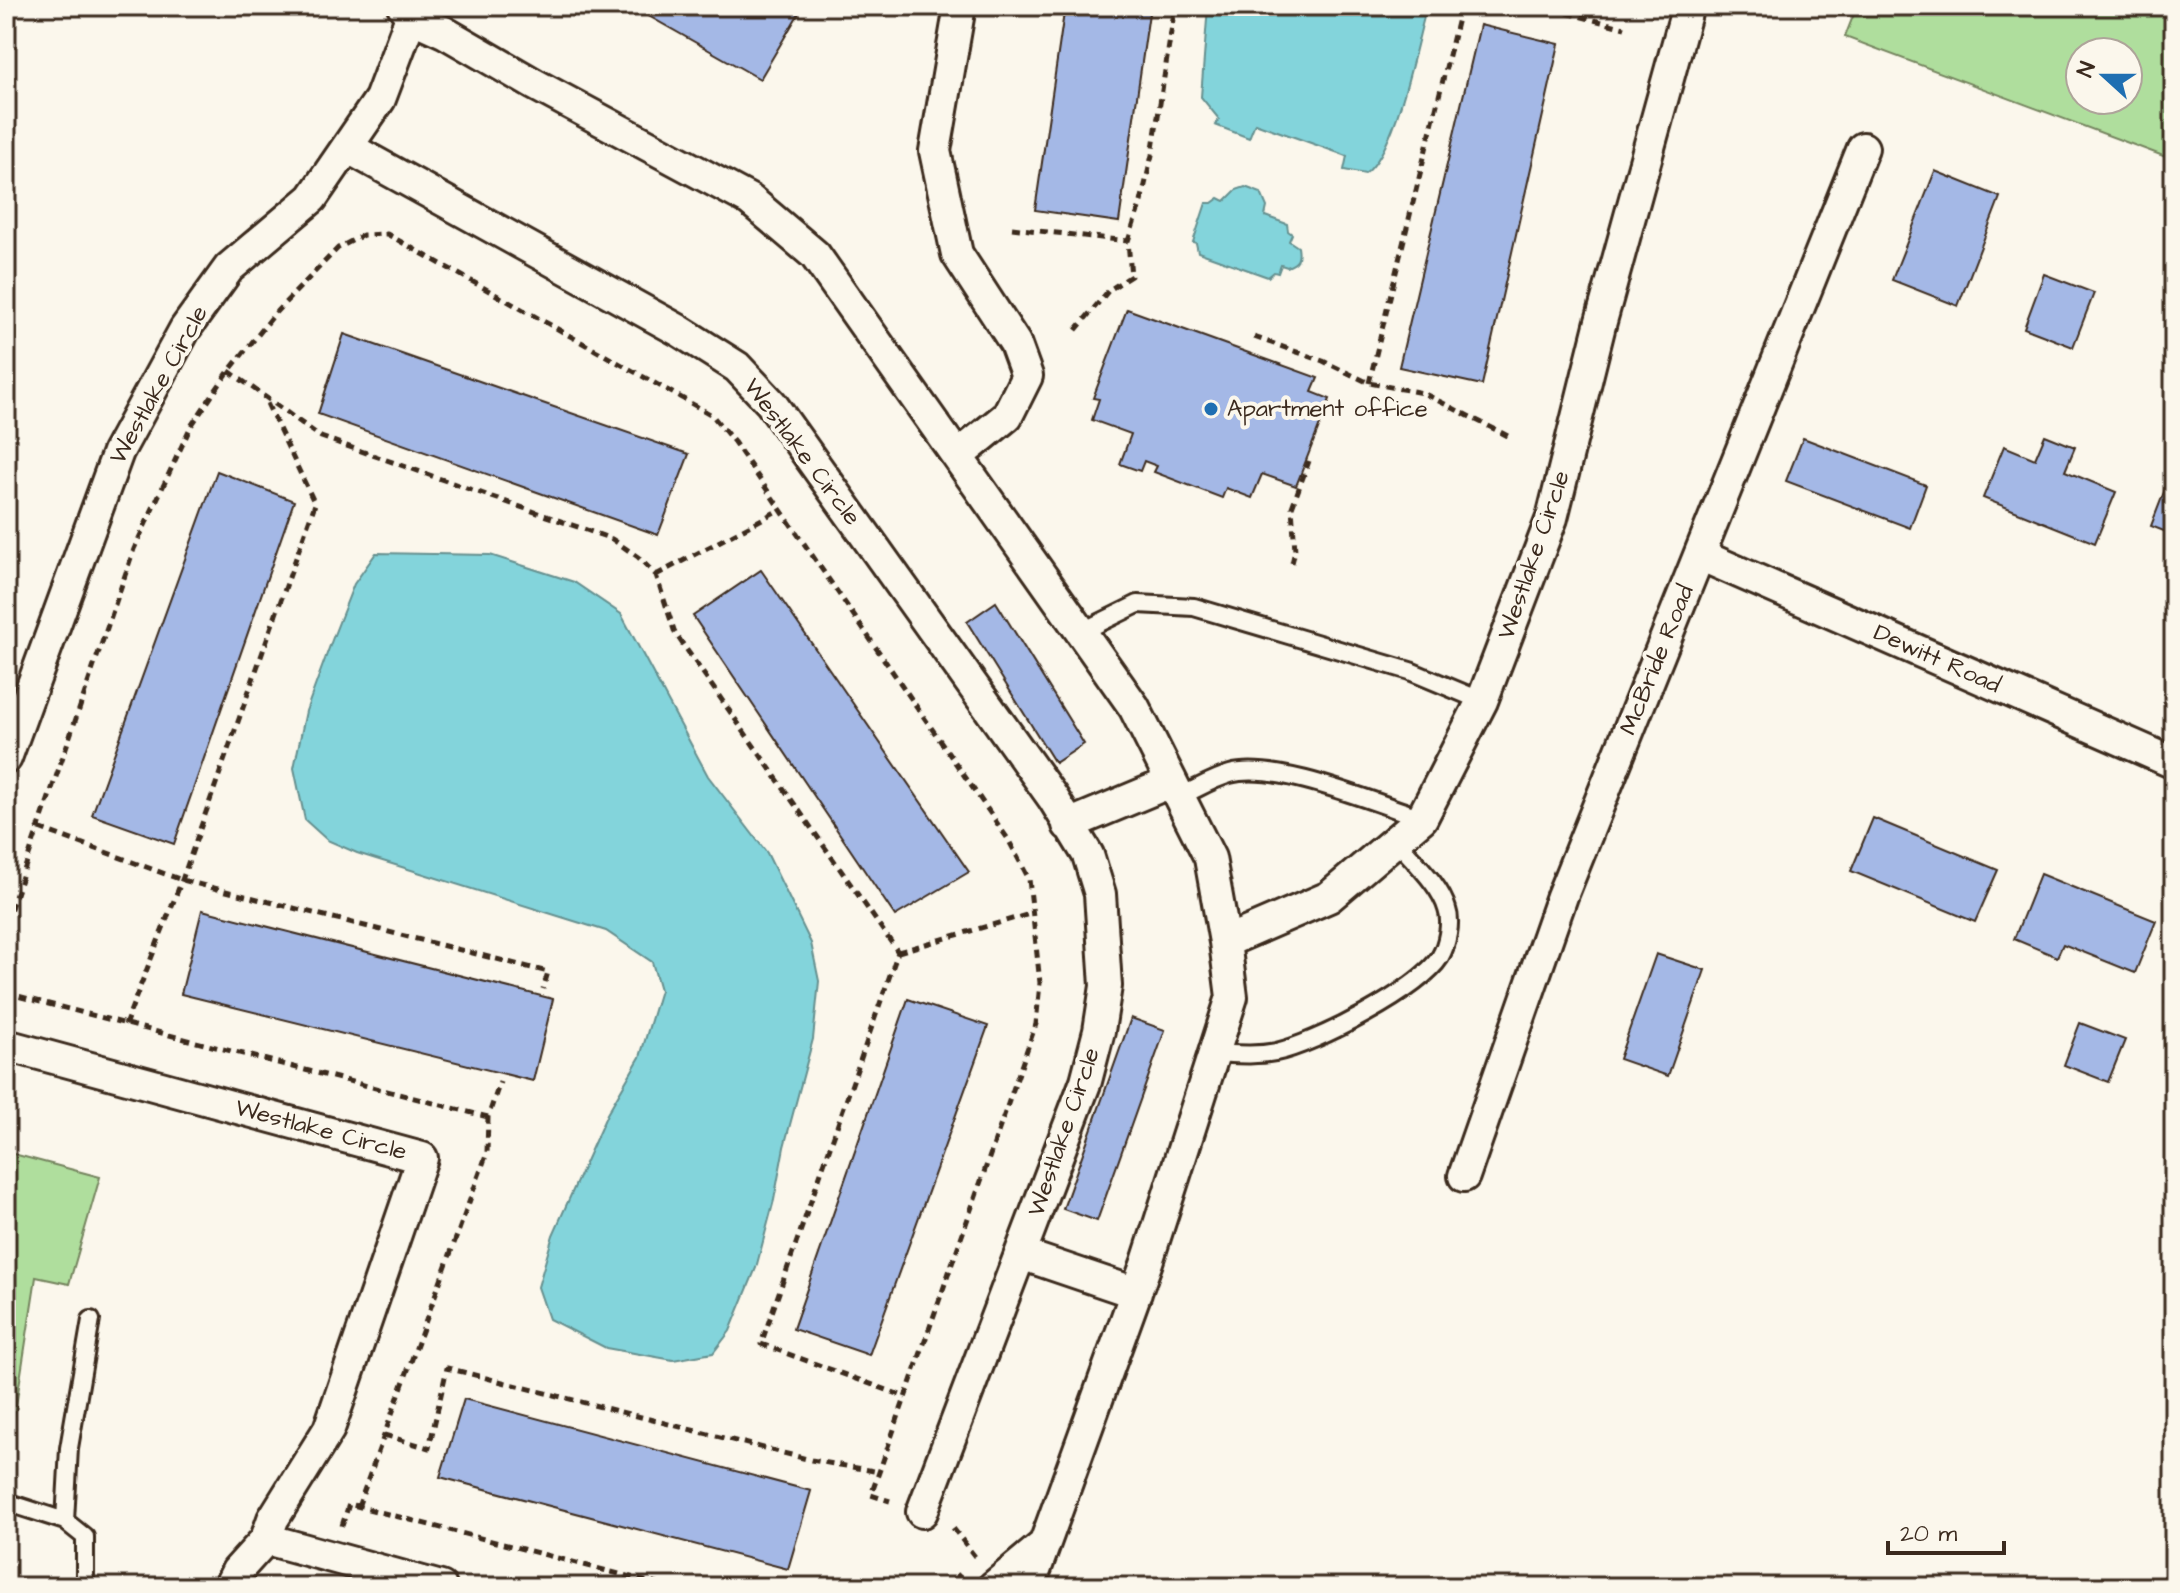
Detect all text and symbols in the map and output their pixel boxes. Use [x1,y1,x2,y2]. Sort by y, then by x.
north arrow [2064,36,2144,116]
text: N [2070,57,2104,81]
street label: Westlake Circle [101,300,217,470]
street label: Westlake Circle [735,371,869,533]
place label: Apartment office [1227,392,1428,426]
marker: Apartment office [1202,400,1220,418]
street label: Westlake Circle [1489,466,1579,644]
street label: McBride Road [1611,580,1703,740]
street label: Dewitt Road [1868,616,2006,702]
street label: Westlake Circle [1019,1043,1109,1221]
street label: Westlake Circle [231,1091,411,1169]
scale bar [1888,1505,2004,1555]
text: 20 m [1900,1517,1957,1551]

